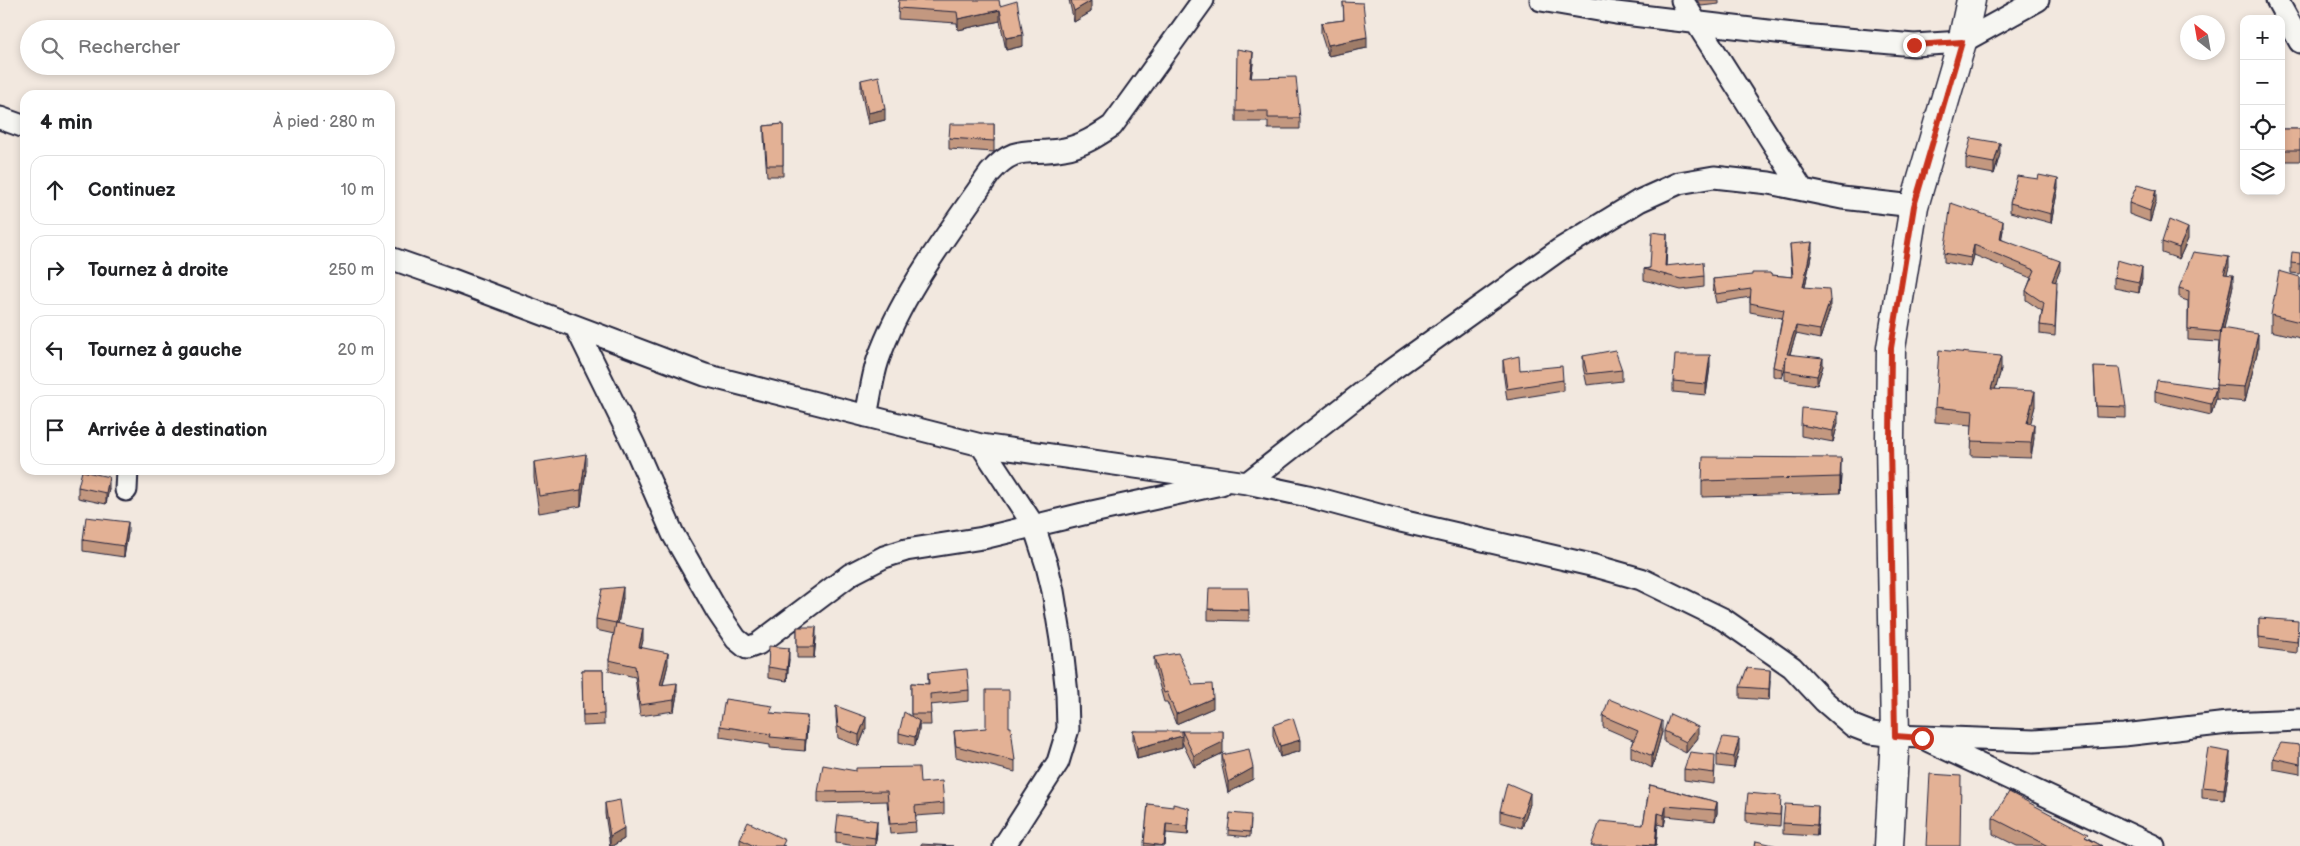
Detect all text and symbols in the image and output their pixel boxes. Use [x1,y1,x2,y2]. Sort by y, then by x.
north arrow [2180,15,2225,60]
map controls [2240,15,2285,195]
button: + [2240,15,2285,60]
search box [20,20,395,75]
icon: search [38,34,66,62]
route end [1903,34,1926,57]
text: Rechercher [78,36,180,59]
button: − [2240,60,2285,105]
button: locate [2240,105,2285,150]
text: 4 min [40,110,93,135]
text: À pied · 280 m [273,113,375,132]
button: layers [2240,150,2285,195]
icon: ahead [41,176,69,204]
text: Continuez [88,179,175,202]
text: 10 m [341,181,374,200]
icon: right [41,256,69,284]
text: Tournez à droite [88,259,229,282]
text: 250 m [328,261,374,280]
icon: left [41,336,69,364]
text: Tournez à gauche [88,339,242,362]
text: 20 m [338,341,374,360]
icon: arrive [41,416,69,444]
text: Arrivée à destination [88,419,267,442]
route start [1911,727,1934,750]

